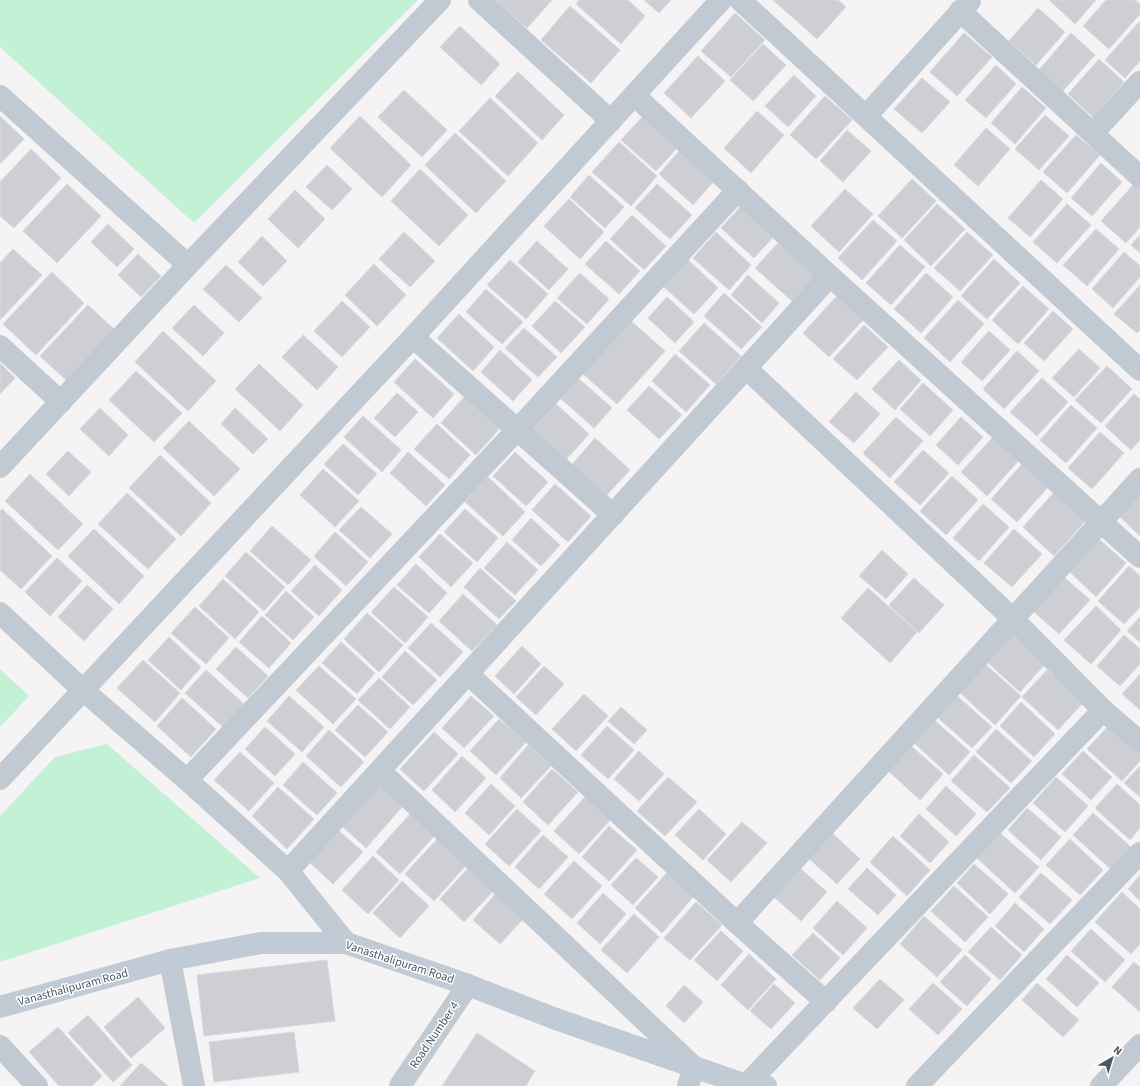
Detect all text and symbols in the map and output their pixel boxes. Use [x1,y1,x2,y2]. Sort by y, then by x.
street label: Vanasthalipuram Road [343,937,456,988]
street label: Vanasthalipuram Road [16,965,130,1010]
street label: Road Number 4 [406,998,463,1072]
north arrow [1092,1038,1132,1078]
text: N [1110,1042,1125,1059]

